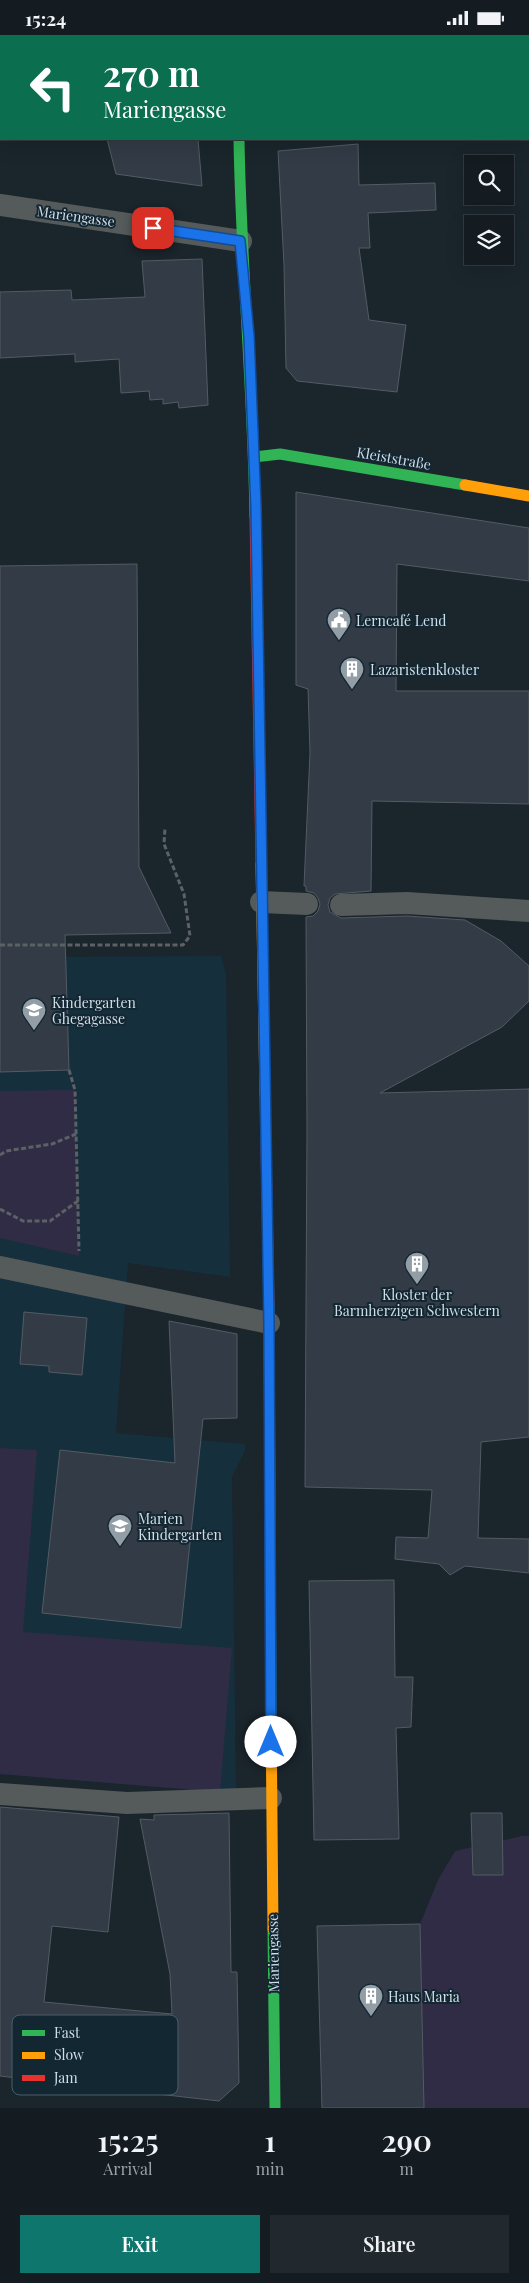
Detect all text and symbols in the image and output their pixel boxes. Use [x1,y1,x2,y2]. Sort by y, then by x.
text: 15:24 [25,5,66,31]
text: 270 m [103,49,200,96]
icon: left [20,55,85,120]
text: Mariengasse [103,94,226,124]
map controls [464,155,514,265]
button: search [464,155,514,205]
street label: Mariengasse [36,201,116,231]
pin [132,207,174,249]
icon: arrive [139,214,167,242]
button: layers [464,215,514,265]
street label: Kleiststraße [355,442,433,474]
public building icon: Lerncafé Lend [326,607,352,641]
place label: Lerncafé Lend [356,611,446,630]
building icon: Lazaristenkloster [339,656,365,690]
place label: Lazaristenkloster [370,660,480,679]
place label: Kindergarten Ghegagasse [52,993,137,1028]
school or university icon: Kindergarten Ghegagasse [21,997,47,1031]
building icon: Kloster der Barmherzigen Schwestern [404,1251,430,1285]
place label: Kloster der Barmherzigen Schwestern [334,1285,501,1320]
place label: Marien Kindergarten [138,1509,223,1544]
school or university icon: Marien Kindergarten [107,1513,133,1547]
position arrow [244,1715,296,1767]
street label: Mariengasse [263,1914,283,1992]
building icon: Haus Maria [358,1983,384,2017]
place label: Haus Maria [388,1987,460,2006]
legend [12,2015,178,2095]
text: Fast [54,2023,81,2042]
text: Slow [54,2045,84,2064]
text: Jam [53,2068,78,2087]
text: 15:25 [97,2120,159,2160]
text: 1 [264,2120,276,2160]
text: 290 [381,2120,432,2160]
text: Arrival [103,2158,153,2179]
text: min [256,2158,284,2179]
text: m [400,2158,414,2179]
button: Exit [20,2215,260,2273]
button: Share [270,2215,509,2273]

